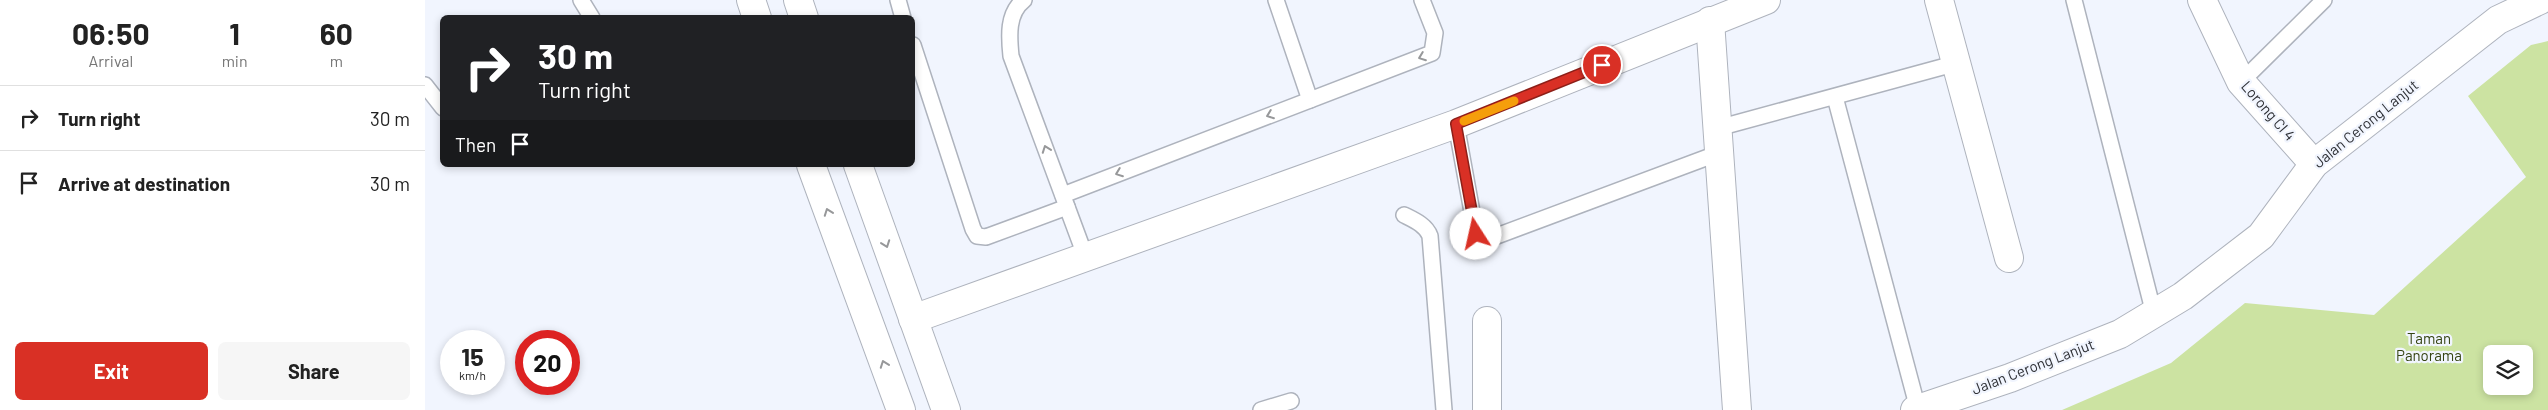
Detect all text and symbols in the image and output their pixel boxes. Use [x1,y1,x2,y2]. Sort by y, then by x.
text: 06:50 [72,15,150,51]
text: 1 [229,15,240,51]
text: 60 [320,15,353,51]
text: 30 m [538,34,613,76]
icon: right [455,35,520,100]
pin [1581,44,1623,86]
one-way arrow [1418,50,1427,61]
text: Arrival [88,51,133,70]
text: min [222,51,248,70]
text: m [330,51,343,70]
icon: arrive [1588,51,1616,79]
street label: Jalan Cerong Lanjut [2309,75,2421,171]
text: Turn right [538,76,631,102]
street label: Lorong Cl 4 [2238,77,2300,144]
icon: right [15,104,43,132]
text: Turn right [58,107,140,130]
text: 30 m [370,107,410,130]
one-way arrow [1266,109,1275,119]
icon: arrive [506,130,534,158]
text: Then [455,133,496,156]
one-way arrow [1042,145,1052,154]
one-way arrow [1115,167,1123,177]
icon: arrive [15,169,43,197]
text: Arrive at destination [58,172,230,195]
text: 30 m [370,172,410,195]
position arrow [1449,207,1501,259]
one-way arrow [824,208,834,216]
one-way arrow [880,239,890,248]
park label: Taman Panorama [2396,329,2462,364]
speed limit sign: 20 [515,330,580,395]
street label: Jalan Cerong Lanjut [1969,334,2096,398]
text: 15 [461,341,484,371]
button: Exit [15,342,208,400]
button: Share [218,342,410,400]
map controls [2483,345,2533,395]
button: layers [2483,345,2533,395]
one-way arrow [880,360,890,369]
text: km/h [459,368,486,382]

